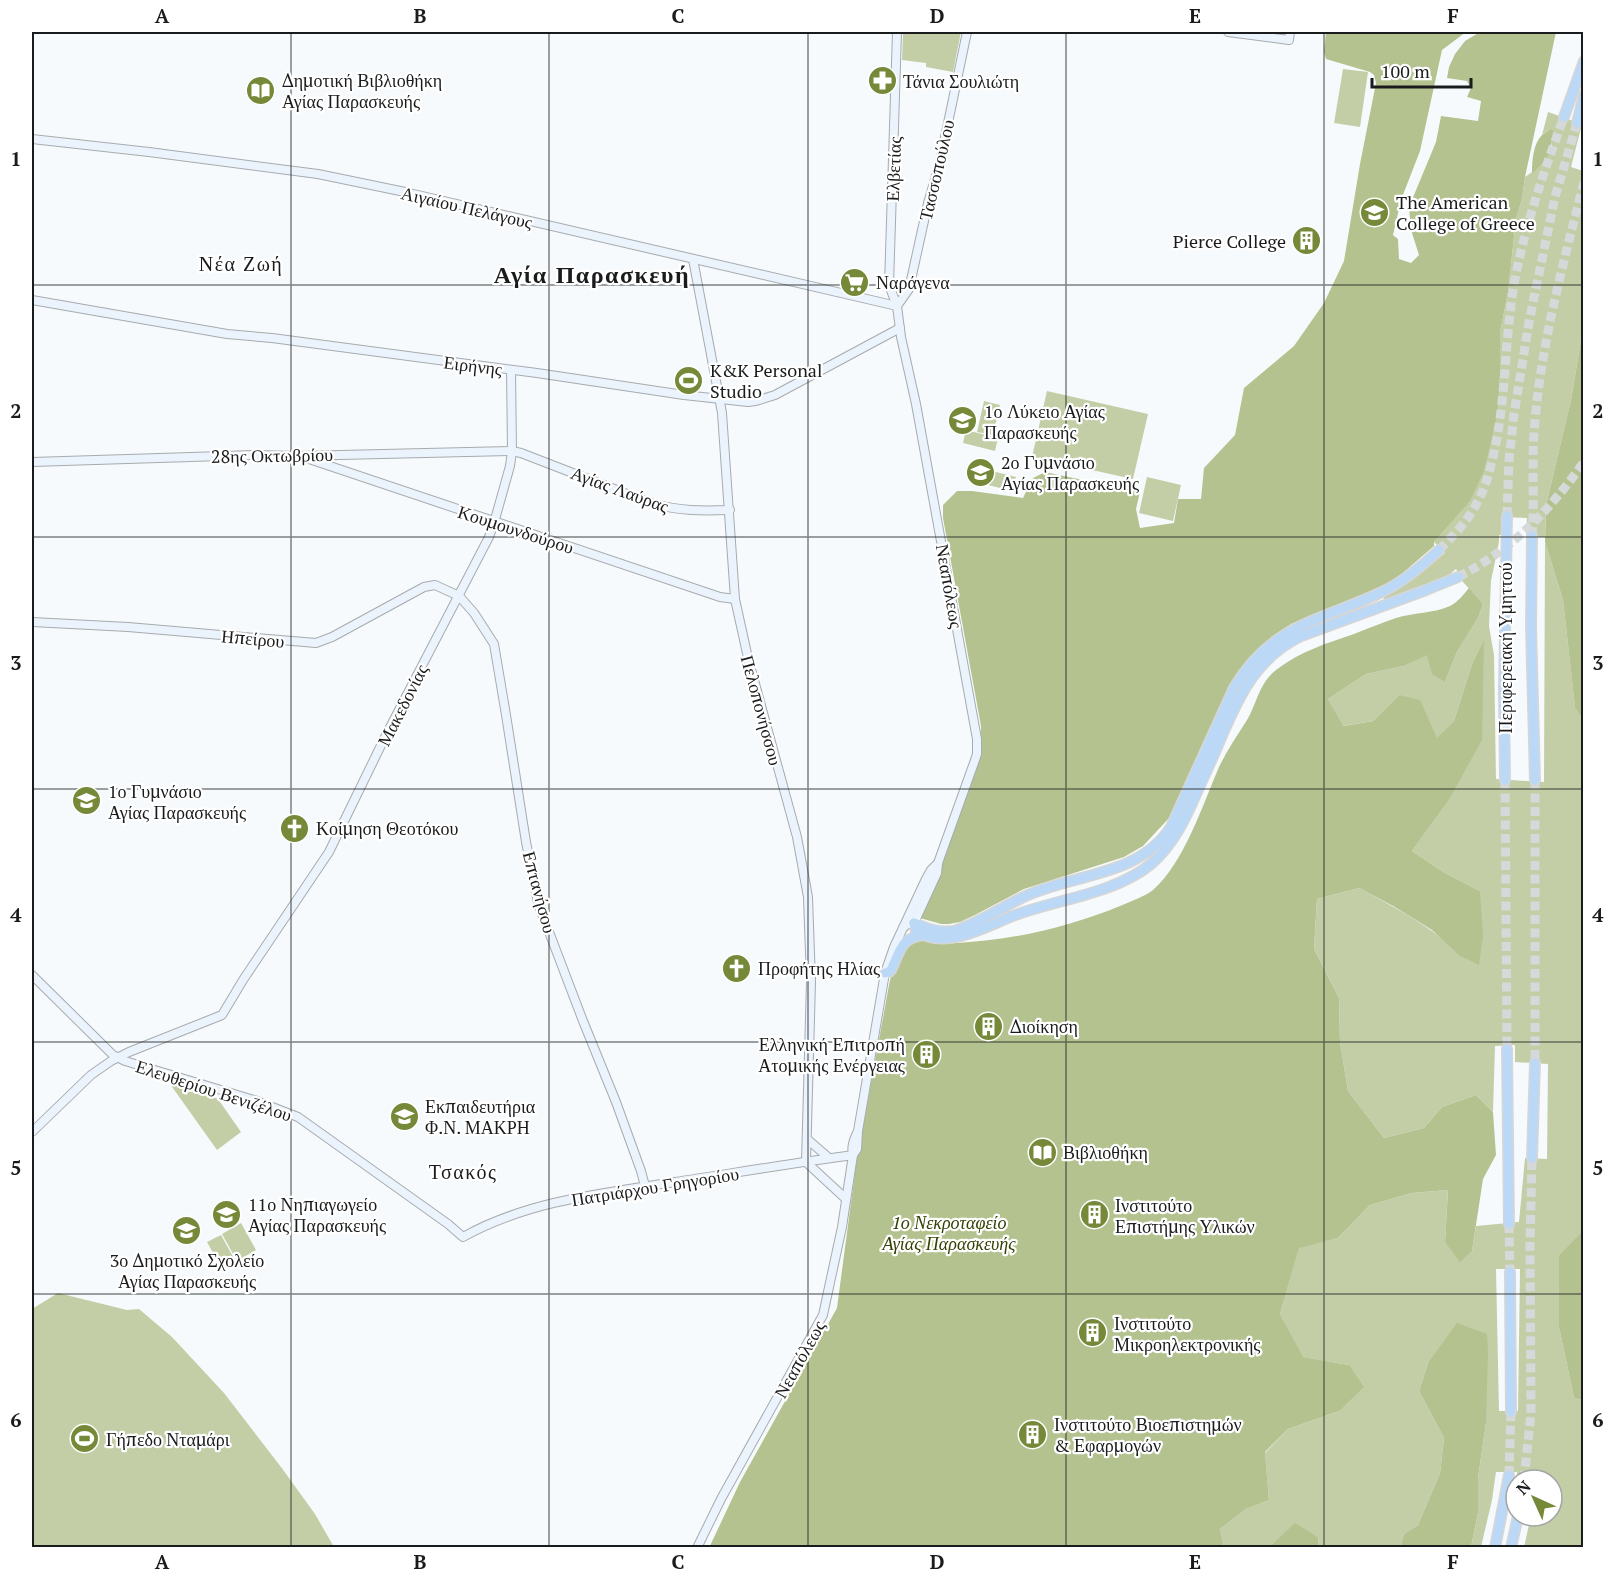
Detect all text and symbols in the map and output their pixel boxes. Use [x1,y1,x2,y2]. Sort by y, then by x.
text: A [155,2,170,29]
text: B [414,2,427,29]
text: C [671,2,685,29]
text: D [930,2,944,29]
text: E [1189,2,1201,29]
text: F [1447,2,1459,29]
scale bar [1372,51,1471,89]
text: 100 m [1381,59,1430,83]
pharmacy icon: Τάνια Σουλιώτη [866,65,898,97]
place label: Δημοτική Βιβλιοθήκη Αγίας Παρασκευής [282,68,442,113]
place label: Τάνια Σουλιώτη [903,69,1019,93]
library icon: Δημοτική Βιβλιοθήκη Αγίας Παρασκευής [245,74,277,106]
street label: Τασσοπούλου [913,117,959,223]
street label: Ελβετίας [880,136,906,202]
text: 1 [10,145,22,172]
text: 1 [1592,145,1604,172]
street label: Αιγαίου Πελάγους [399,180,535,234]
place label: The American College of Greece [1396,190,1535,235]
school or university icon: The American College of Greece [1359,196,1391,228]
building icon: Pierce College [1291,225,1323,257]
place label: Pierce College [1173,229,1286,253]
district label: Νέα Ζωή [199,250,283,277]
district label: Αγία Παρασκευή [494,258,690,290]
supermarket icon: Ναράγενα [839,266,871,298]
place label: Ναράγενα [876,270,950,294]
street label: Ειρήνης [442,349,504,381]
place label: K&K Personal Studio [710,358,822,403]
sports icon: K&K Personal Studio [673,364,705,396]
text: 2 [10,397,22,424]
text: 2 [1592,397,1604,424]
place label: 1ο Λύκειο Αγίας Παρασκευής [984,399,1105,444]
school or university icon: 1ο Λύκειο Αγίας Παρασκευής [947,405,979,437]
street label: 28ης Οκτωβρίου [211,442,333,468]
place label: 2ο Γυμνάσιο Αγίας Παρασκευής [1001,450,1139,495]
school or university icon: 2ο Γυμνάσιο Αγίας Παρασκευής [964,456,996,488]
street label: Αγίας Λαύρας [568,460,672,518]
street label: Κουμουνδούρου [455,499,577,559]
street label: Νεαπόλεως [931,542,969,630]
street label: Περιφερειακή Υμηττού [1493,562,1517,734]
street label: Ηπείρου [220,623,286,653]
text: 3 [10,649,22,676]
text: 3 [1592,649,1604,676]
street label: Πελοπονήσσου [736,652,788,768]
street label: Μακεδονίας [371,660,433,750]
place label: 1ο Γυμνάσιο Αγίας Παρασκευής [108,779,246,824]
school or university icon: 1ο Γυμνάσιο Αγίας Παρασκευής [71,785,103,817]
church icon: Κοίμηση Θεοτόκου [279,812,311,844]
place label: Κοίμηση Θεοτόκου [316,816,459,840]
street label: Επτανήσου [518,848,562,936]
text: 4 [10,901,22,928]
text: 4 [1592,901,1604,928]
church icon: Προφήτης Ηλίας [721,952,753,984]
place label: Προφήτης Ηλίας [758,956,880,980]
building icon: Διοίκηση [973,1010,1005,1042]
place label: Διοίκηση [1010,1014,1078,1038]
place label: Ελληνική Επιτροπή Ατομικής Ενέργειας [758,1032,905,1077]
building icon: Ελληνική Επιτροπή Ατομικής Ενέργειας [910,1038,942,1070]
street label: Ελευθερίου Βενιζέλου [133,1053,295,1127]
place label: Εκπαιδευτήρια Φ.Ν. ΜΑΚΡΗ [425,1094,536,1139]
school or university icon: Εκπαιδευτήρια Φ.Ν. ΜΑΚΡΗ [388,1100,420,1132]
library icon: Βιβλιοθήκη [1026,1136,1058,1168]
place label: Βιβλιοθήκη [1063,1140,1148,1164]
text: 5 [10,1154,22,1181]
text: 5 [1592,1154,1604,1181]
district label: Τσακός [429,1158,497,1185]
street label: Πατριάρχου Γρηγορίου [570,1161,741,1211]
place label: 11ο Νηπιαγωγείο Αγίας Παρασκευής [248,1192,386,1237]
place label: Ινστιτούτο Επιστήμης Υλικών [1115,1193,1255,1238]
school or university icon: 11ο Νηπιαγωγείο Αγίας Παρασκευής [211,1198,243,1230]
building icon: Ινστιτούτο Επιστήμης Υλικών [1078,1199,1110,1231]
park label: 1ο Νεκροταφείο Αγίας Παρασκευής [881,1210,1016,1255]
school or university icon: 3ο Δημοτικό Σχολείο Αγίας Παρασκευής [171,1215,203,1247]
place label: 3ο Δημοτικό Σχολείο Αγίας Παρασκευής [110,1248,264,1293]
place label: Ινστιτούτο Μικροηλεκτρονικής [1114,1311,1260,1356]
street label: Νεαπόλεως [768,1316,830,1402]
building icon: Ινστιτούτο Μικροηλεκτρονικής [1077,1317,1109,1349]
text: 6 [10,1406,22,1433]
text: 6 [1592,1406,1604,1433]
place label: Ινστιτούτο Βιοεπιστημών & Εφαρμογών [1054,1412,1242,1457]
building icon: Ινστιτούτο Βιοεπιστημών & Εφαρμογών [1017,1418,1049,1450]
sports icon: Γήπεδο Νταμάρι [69,1423,101,1455]
place label: Γήπεδο Νταμάρι [106,1427,230,1451]
north arrow [1504,1468,1564,1528]
text: N [1511,1475,1535,1499]
text: A [155,1548,170,1575]
text: B [414,1548,427,1575]
text: C [671,1548,685,1575]
text: D [930,1548,944,1575]
text: E [1189,1548,1201,1575]
text: F [1447,1548,1459,1575]

